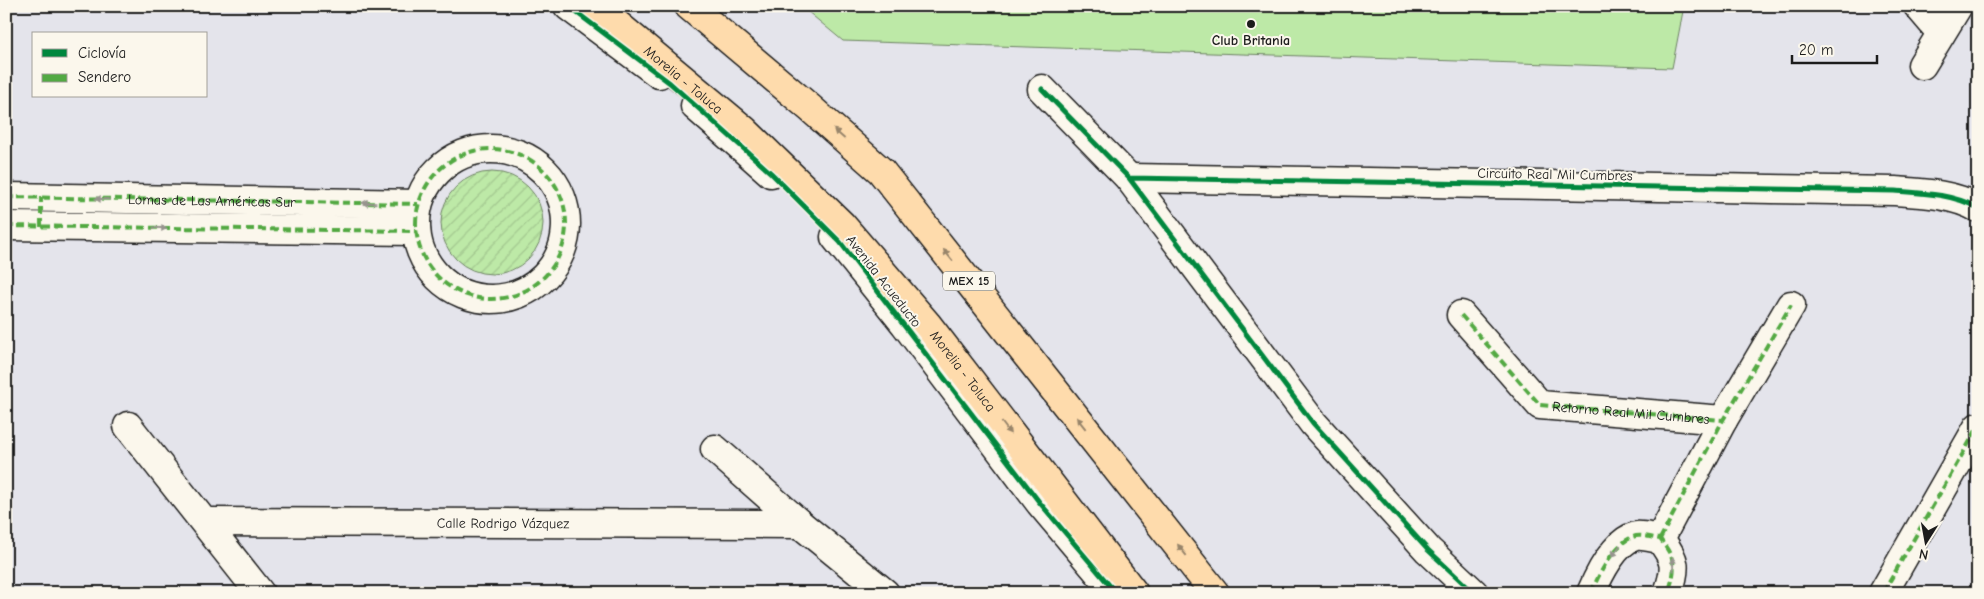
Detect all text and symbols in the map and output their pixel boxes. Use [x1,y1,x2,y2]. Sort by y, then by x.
marker: Club Britania [1245,18,1257,30]
legend [32,32,208,98]
place label: Club Britania [1212,32,1290,49]
scale bar [1792,32,1876,64]
text: 20 m [1799,41,1833,59]
street label: Morelia - Toluca [640,42,726,118]
text: Ciclovía [78,44,126,62]
text: Sendero [78,68,131,86]
one-way arrow [834,128,846,140]
street label: Circuito Real Mil Cumbres [1477,165,1633,184]
street label: Lomas de Las Américas Sur [128,191,296,211]
one-way arrow [94,194,110,202]
one-way arrow [361,199,377,207]
one-way arrow [152,224,168,232]
street label: Avenida Acueducto [842,232,925,331]
one-way arrow [942,248,953,261]
road number: MEX 15 [943,272,995,290]
street label: Morelia - Toluca [926,327,999,415]
street label: Retorno Real Mil Cumbres [1552,398,1710,428]
one-way arrow [1076,417,1087,430]
one-way arrow [1001,421,1011,435]
street label: Calle Rodrigo Vázquez [437,515,569,532]
north arrow [1902,516,1952,566]
one-way arrow [1177,544,1188,557]
one-way arrow [1611,544,1622,557]
text: N [1918,545,1930,563]
one-way arrow [1668,556,1676,572]

